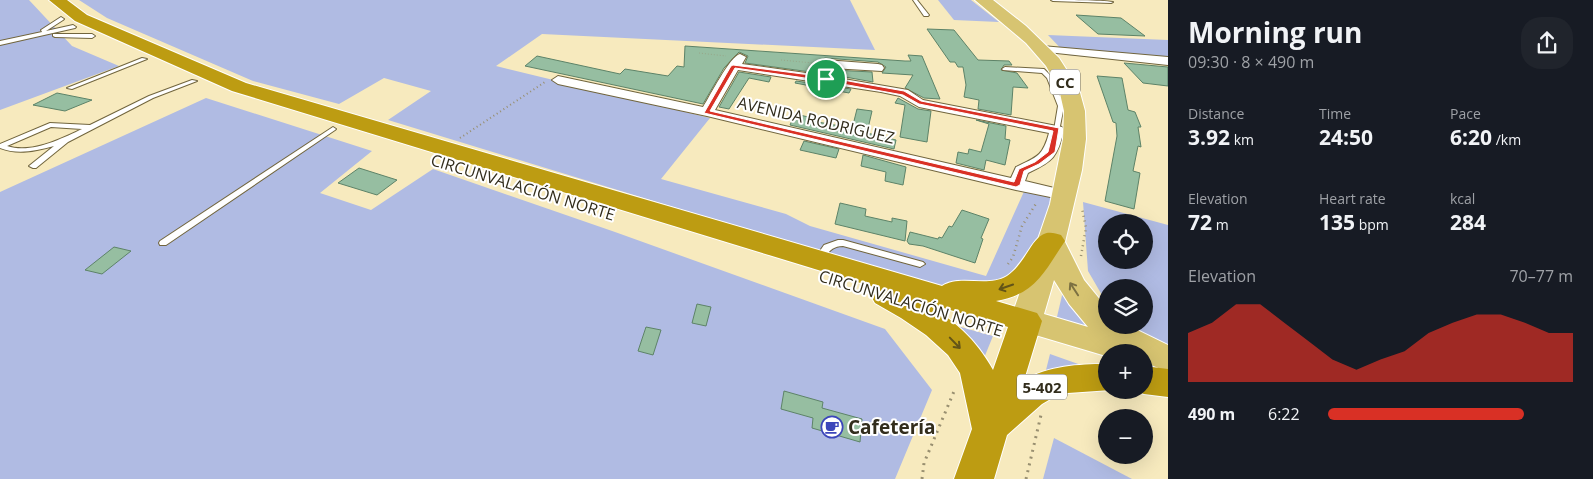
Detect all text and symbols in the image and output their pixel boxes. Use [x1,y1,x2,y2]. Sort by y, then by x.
text: Morning run [1188,13,1362,51]
button: share [1521,17,1573,69]
text: 09:30 · 8 × 490 m [1188,51,1314,73]
pin [805,58,847,100]
icon: arrive [812,65,840,93]
road number: CC [1050,70,1080,94]
street label: AVENIDA RODRIGUEZ [735,91,897,149]
text: Distance [1188,104,1244,123]
text: Time [1319,104,1351,123]
text: Pace [1450,104,1481,123]
text: 3.92 [1188,123,1230,151]
text: 24:50 [1319,123,1373,151]
text: 6:20 [1450,123,1492,151]
text: km [1230,130,1254,149]
text: /km [1492,130,1521,149]
street label: CIRCUNVALACIÓN NORTE [428,148,618,226]
text: Elevation [1188,189,1247,208]
text: Heart rate [1319,189,1386,208]
text: kcal [1450,189,1475,208]
text: 72 [1188,208,1212,236]
text: 135 [1319,208,1355,236]
text: 284 [1450,208,1486,236]
map controls [1098,214,1153,464]
button: locate [1098,214,1153,269]
text: m [1212,215,1229,234]
text: bpm [1355,215,1389,234]
street label: CIRCUNVALACIÓN NORTE [816,264,1006,342]
text: Elevation [1188,265,1256,287]
text: 70–77 m [1509,265,1573,287]
button: layers [1098,279,1153,334]
one-way arrow [1069,282,1079,296]
one-way arrow [998,283,1014,292]
one-way arrow [949,336,961,349]
button: + [1098,344,1153,399]
road number: 5-402 [1017,374,1067,400]
text: 490 m [1188,403,1235,425]
text: 6:22 [1268,403,1300,425]
button: − [1098,409,1153,464]
place label: Cafetería [848,414,936,440]
cafe icon: Cafetería [820,415,844,439]

